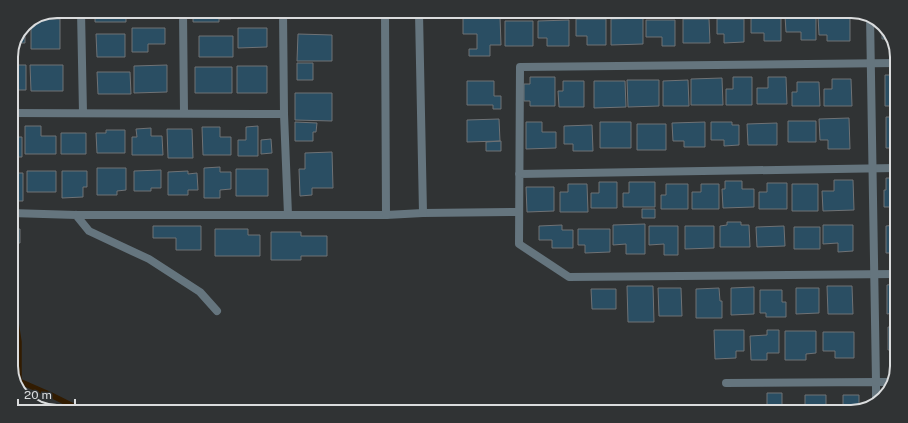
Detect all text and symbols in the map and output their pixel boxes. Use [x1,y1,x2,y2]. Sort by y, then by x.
scale bar [18,381,75,407]
text: 20 m [24,388,52,402]

